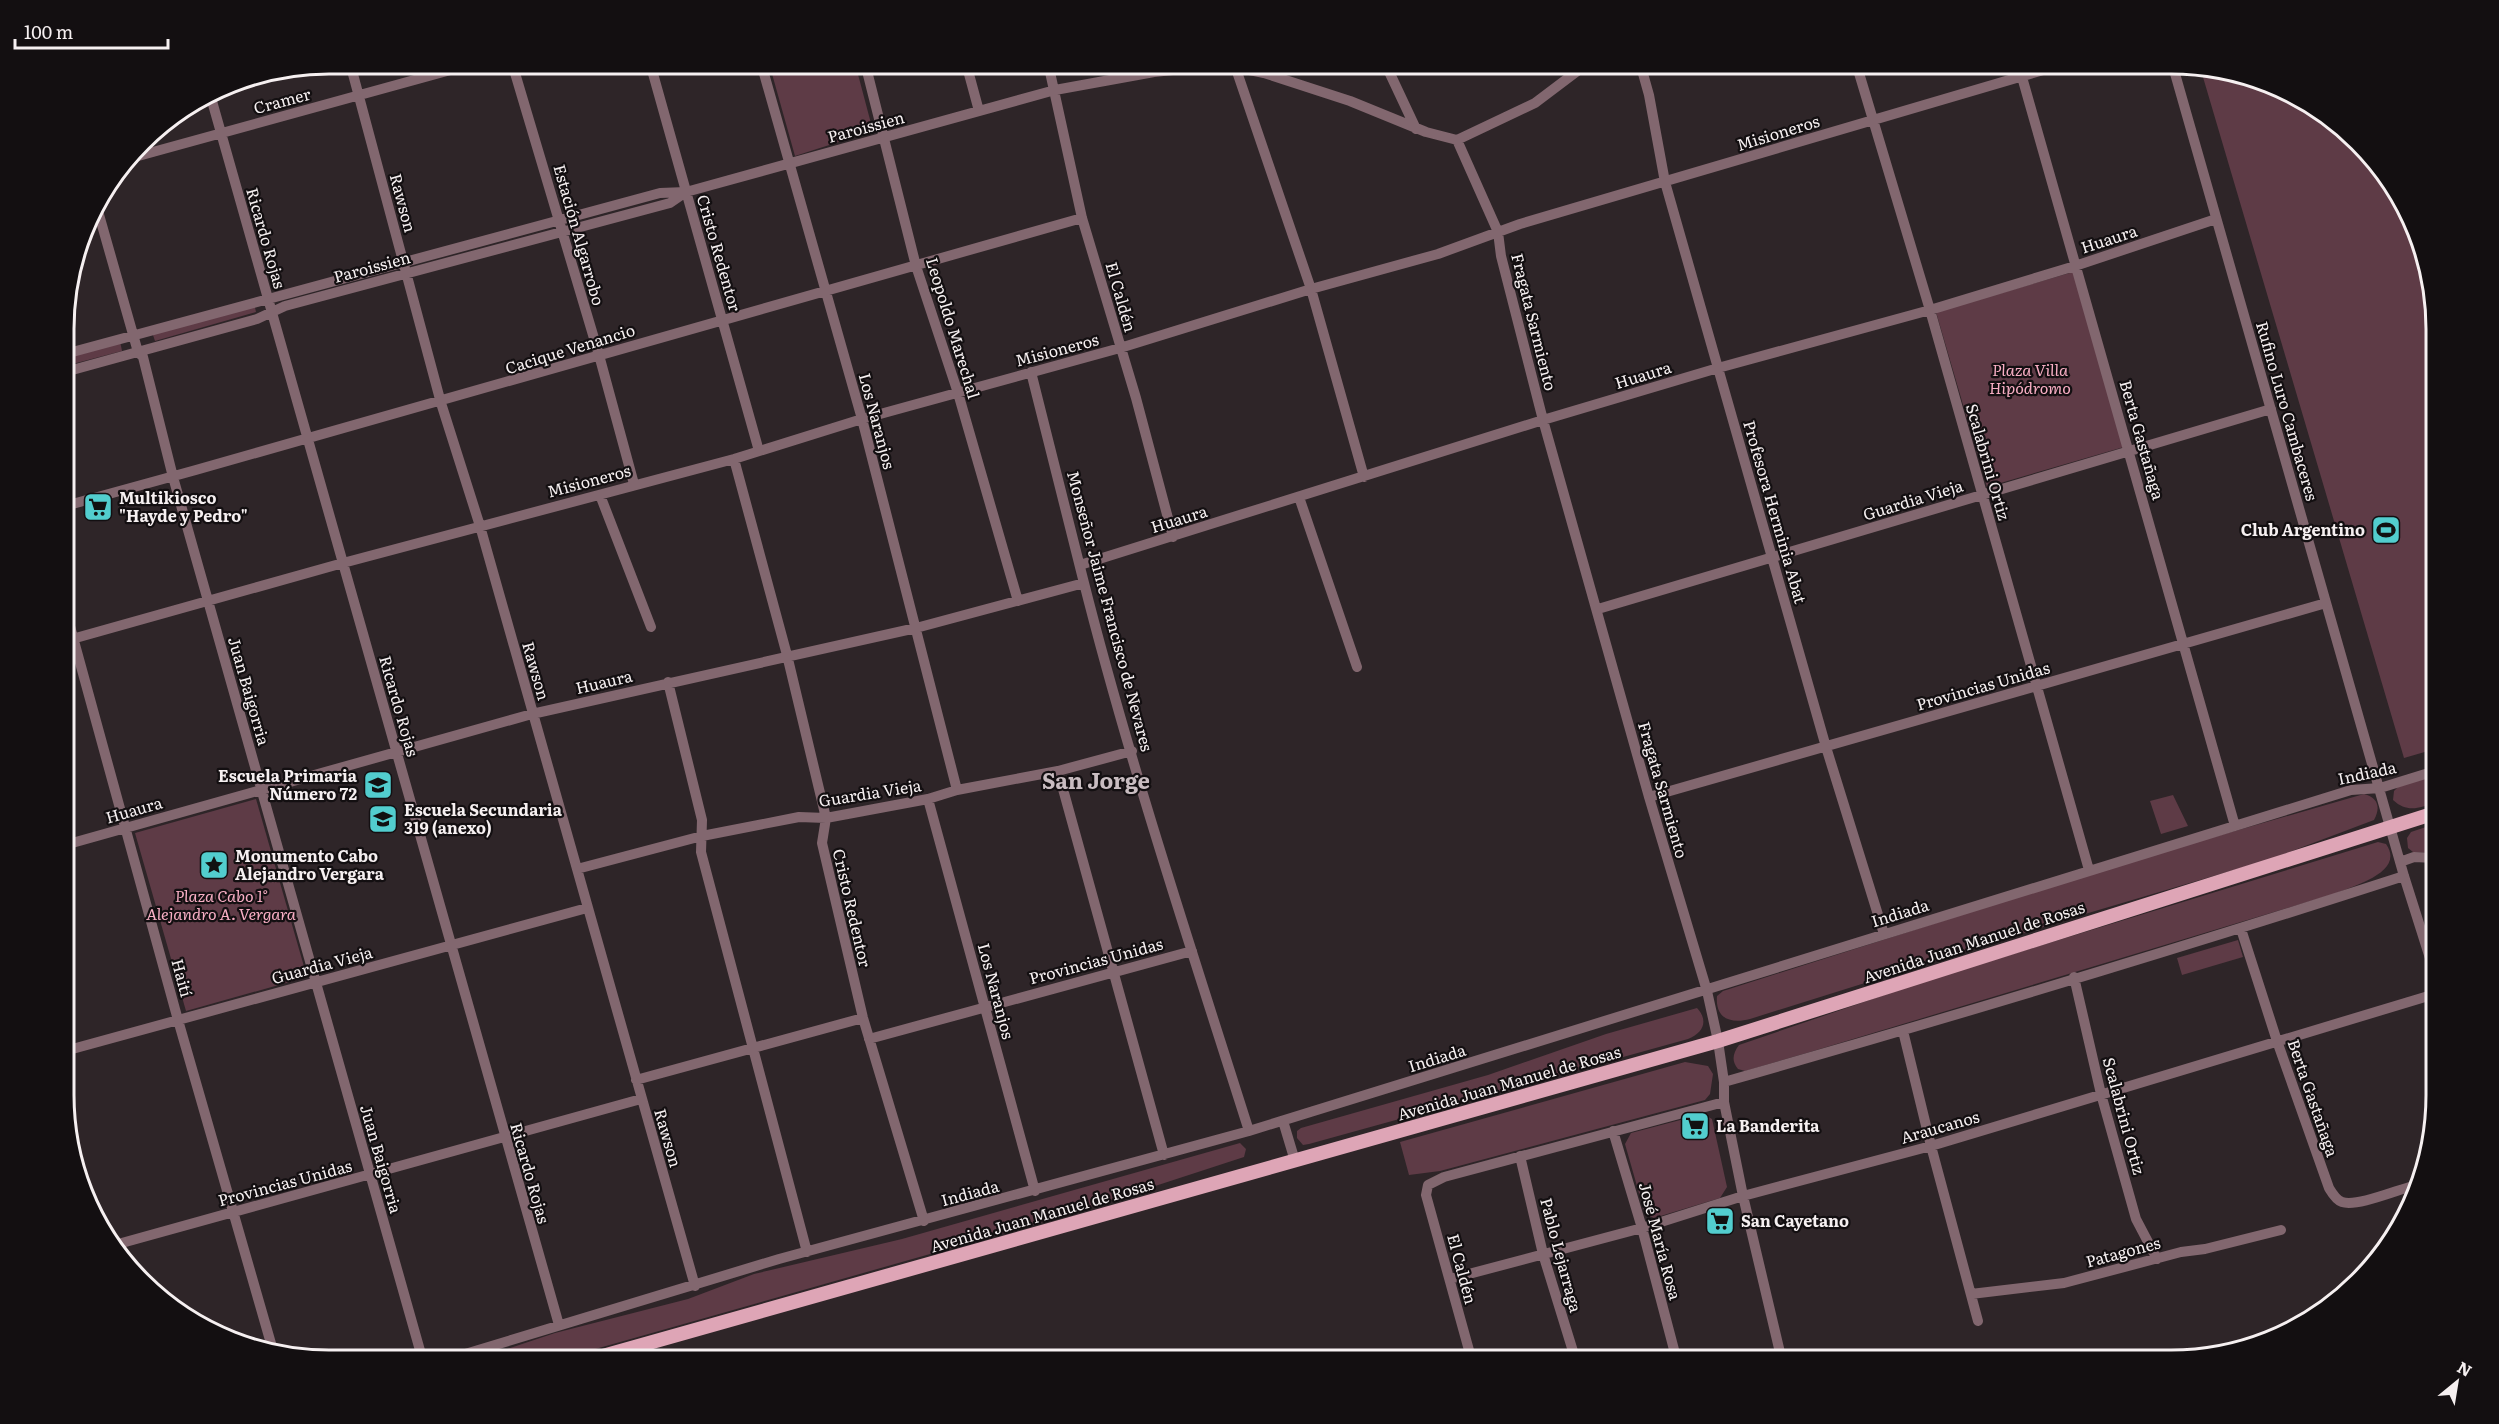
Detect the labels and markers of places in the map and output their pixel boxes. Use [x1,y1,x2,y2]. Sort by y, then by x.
place label: Multikiosco "Hayde y Pedro" [119,485,248,527]
supermarket icon: Multikiosco "Hayde y Pedro" [82,491,114,523]
sports icon: Club Argentino [2370,514,2402,546]
place label: Club Argentino [2241,517,2365,541]
place label: Escuela Primaria Número 72 [218,763,358,805]
school or university icon: Escuela Primaria Número 72 [362,769,394,801]
place label: Escuela Secundaria 319 (anexo) [404,797,563,839]
school or university icon: Escuela Secundaria 319 (anexo) [367,803,399,835]
place label: Monumento Cabo Alejandro Vergara [235,843,385,885]
place icon: Monumento Cabo Alejandro Vergara [198,849,230,881]
supermarket icon: La Banderita [1679,1110,1711,1142]
place label: La Banderita [1716,1113,1820,1137]
supermarket icon: San Cayetano [1704,1205,1736,1237]
place label: San Cayetano [1741,1208,1849,1232]

